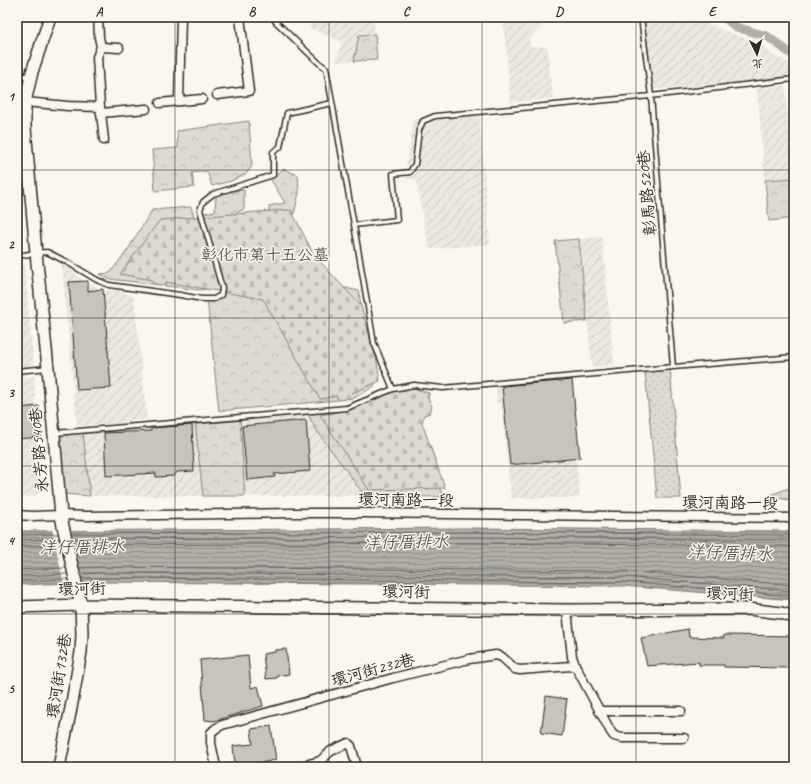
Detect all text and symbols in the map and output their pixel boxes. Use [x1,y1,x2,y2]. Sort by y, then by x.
text: A [96,4,104,20]
text: B [249,4,257,20]
text: C [403,4,411,20]
text: D [555,4,564,20]
text: E [709,4,718,20]
north arrow [737,34,777,74]
text: 北 [752,57,764,71]
text: 1 [8,89,16,105]
street label: 彰馬路520巷 [633,149,661,237]
text: 2 [8,237,15,253]
park label: 彰化市第十五公墓 [201,245,329,265]
text: 3 [8,385,15,401]
street label: 永芳路540巷 [25,406,53,494]
street label: 環河南路一段 [358,489,454,511]
street label: 環河南路一段 [682,492,778,514]
water label: 洋仔厝排水 [363,531,450,553]
text: 4 [8,533,16,549]
water label: 洋仔厝排水 [39,536,126,558]
water label: 洋仔厝排水 [687,541,774,565]
street label: 環河街 [58,579,106,599]
street label: 環河街 [382,582,430,602]
street label: 環河街 [706,584,754,604]
street label: 環河街132巷 [42,632,76,720]
street label: 環河街232巷 [329,649,417,691]
text: 5 [8,681,15,697]

